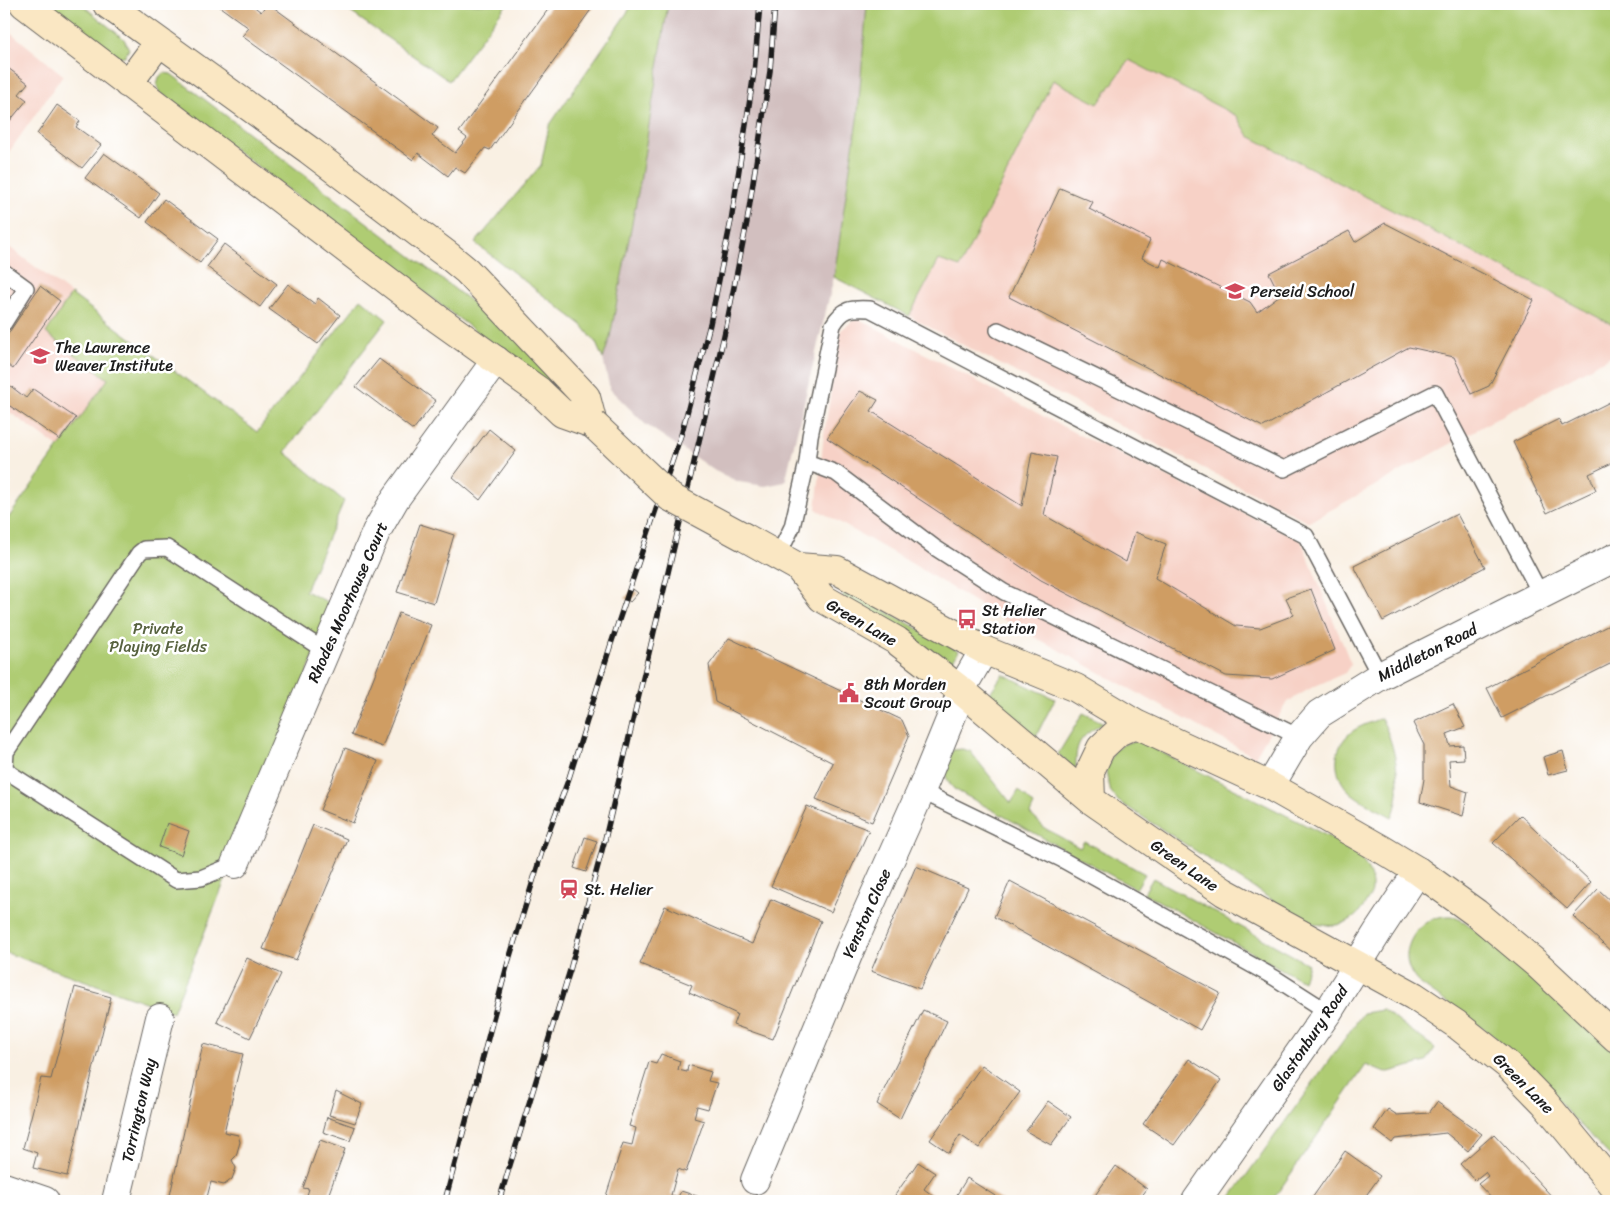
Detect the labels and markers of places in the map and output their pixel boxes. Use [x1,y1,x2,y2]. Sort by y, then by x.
place label: Perseid School [1250,277,1355,306]
school or university icon: Perseid School [1224,280,1246,302]
place label: The Lawrence Weaver Institute [55,333,173,380]
school or university icon: The Lawrence Weaver Institute [29,345,51,367]
place label: St Helier Station [982,596,1047,643]
bus stop icon: St Helier Station [956,608,978,630]
place label: 8th Morden Scout Group [864,670,952,717]
public building icon: 8th Morden Scout Group [838,682,860,704]
place label: St. Helier [584,875,654,904]
station icon: St. Helier [558,878,580,900]

